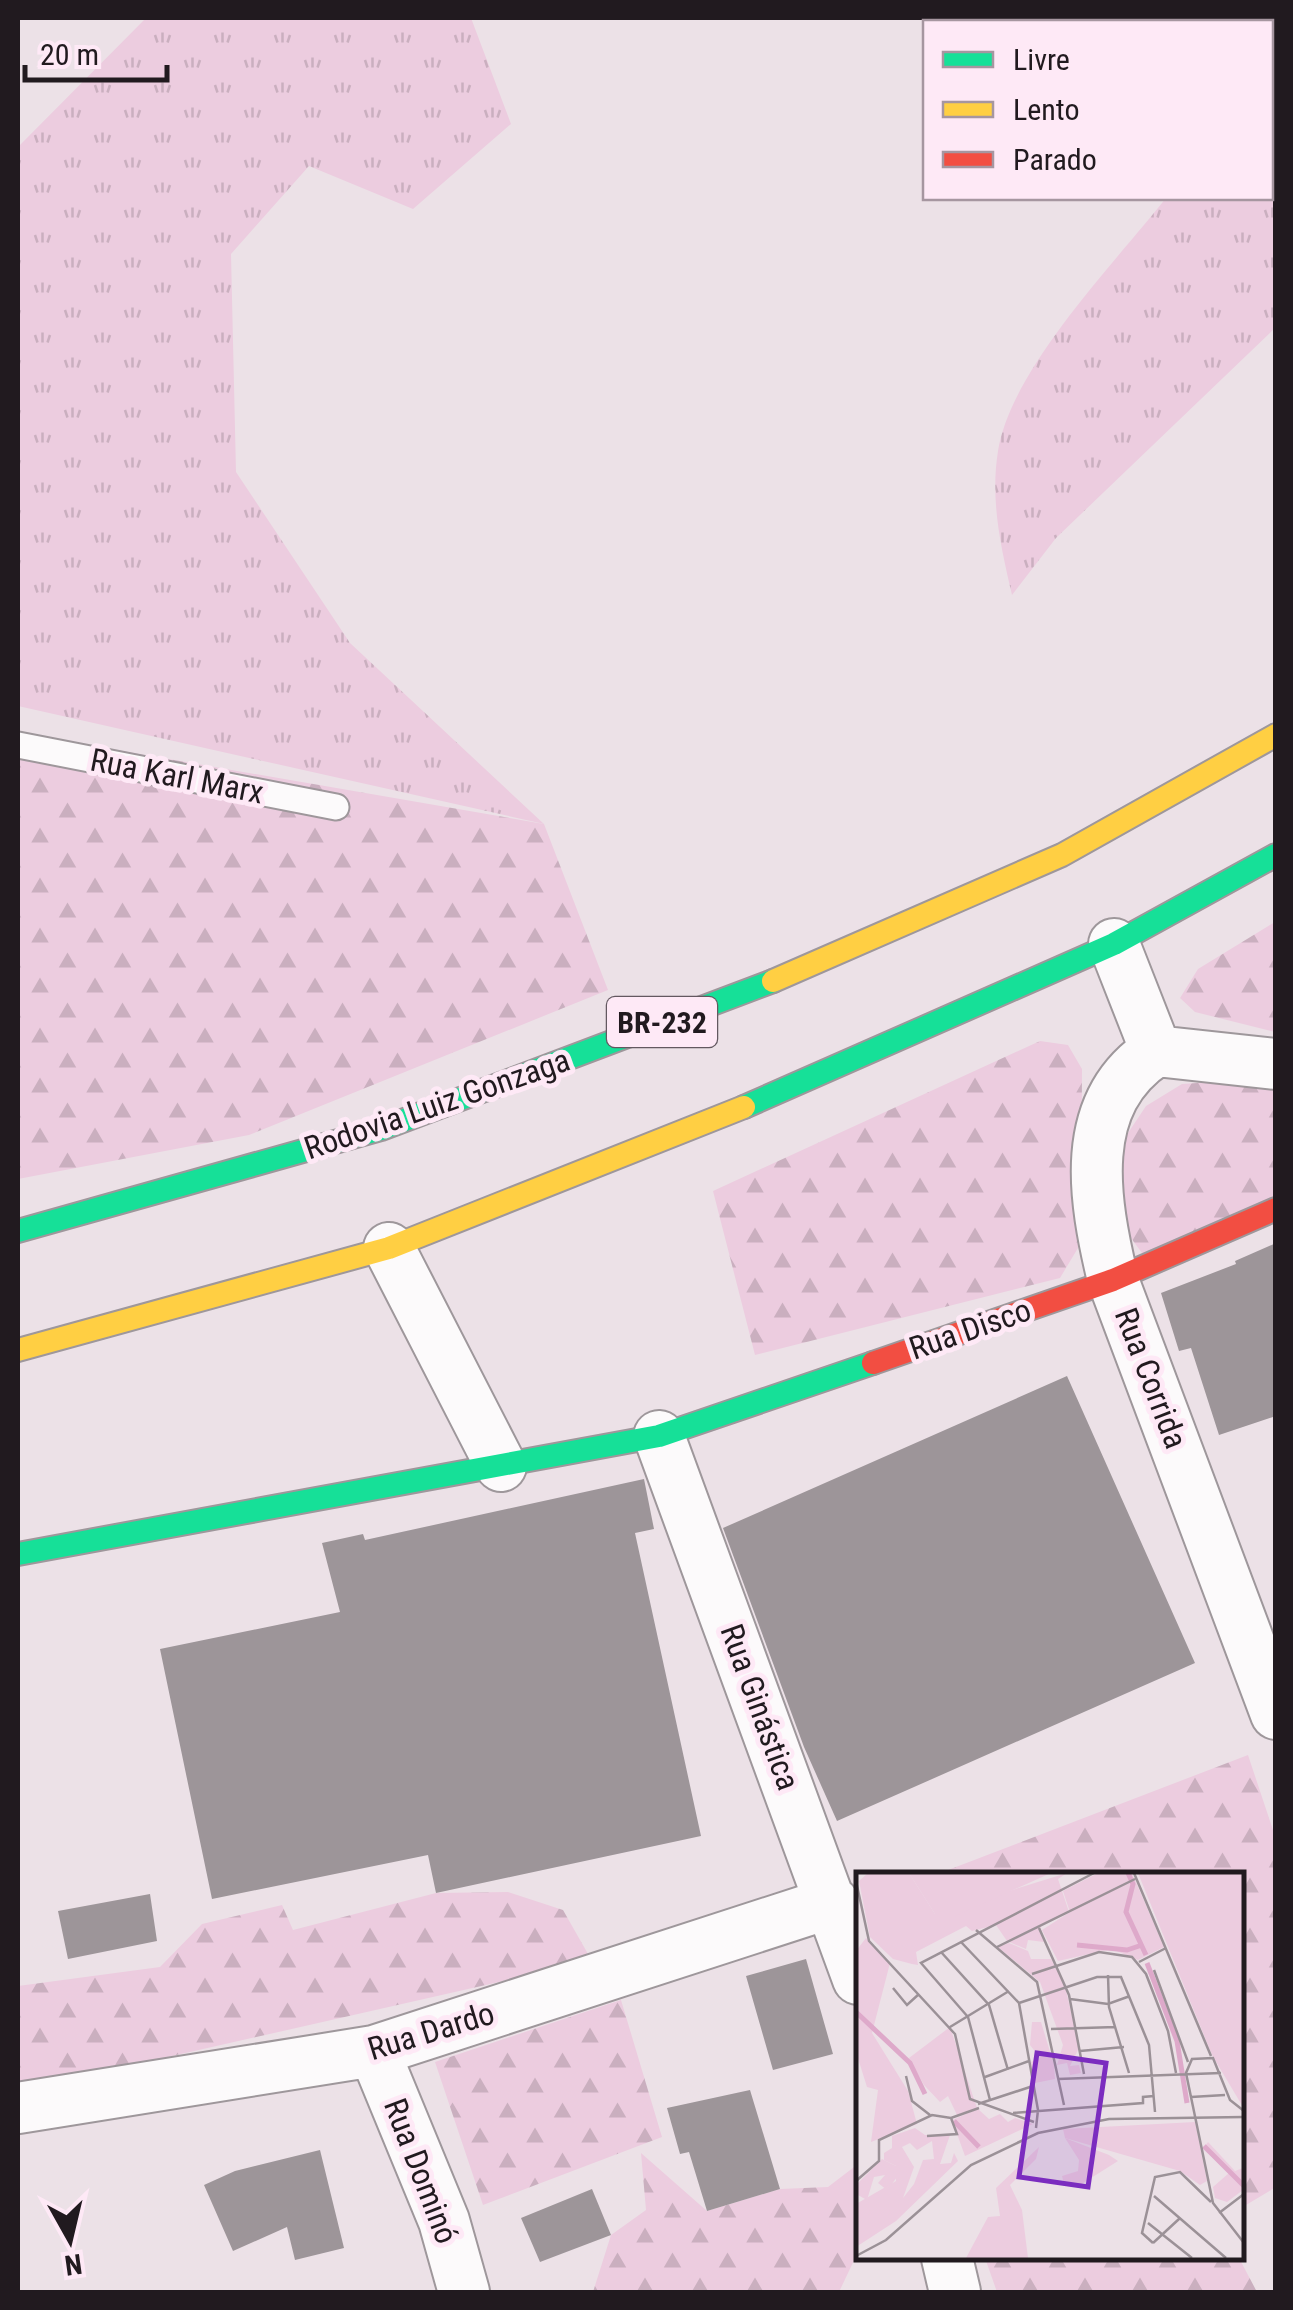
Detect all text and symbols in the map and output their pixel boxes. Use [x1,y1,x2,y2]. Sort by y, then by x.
scale bar [25,20,168,82]
legend [923,20,1273,200]
text: 20 m [40,37,99,72]
text: Livre [1013,42,1070,77]
text: Lento [1013,92,1080,127]
text: Parado [1013,142,1097,177]
street label: Rua Karl Marx [87,741,267,811]
road number: BR-232 [607,997,717,1047]
street label: Rodovia Luiz Gonzaga [299,1041,575,1167]
street label: Rua Disco [904,1290,1036,1368]
street label: Rua Corrida [1107,1302,1195,1454]
street label: Rua Ginástica [712,1619,808,1795]
inset map [856,1872,1243,2260]
street label: Rua Dardo [363,1994,499,2068]
street label: Rua Dominó [376,2093,466,2249]
north arrow [20,2190,120,2290]
text: N [63,2247,84,2282]

